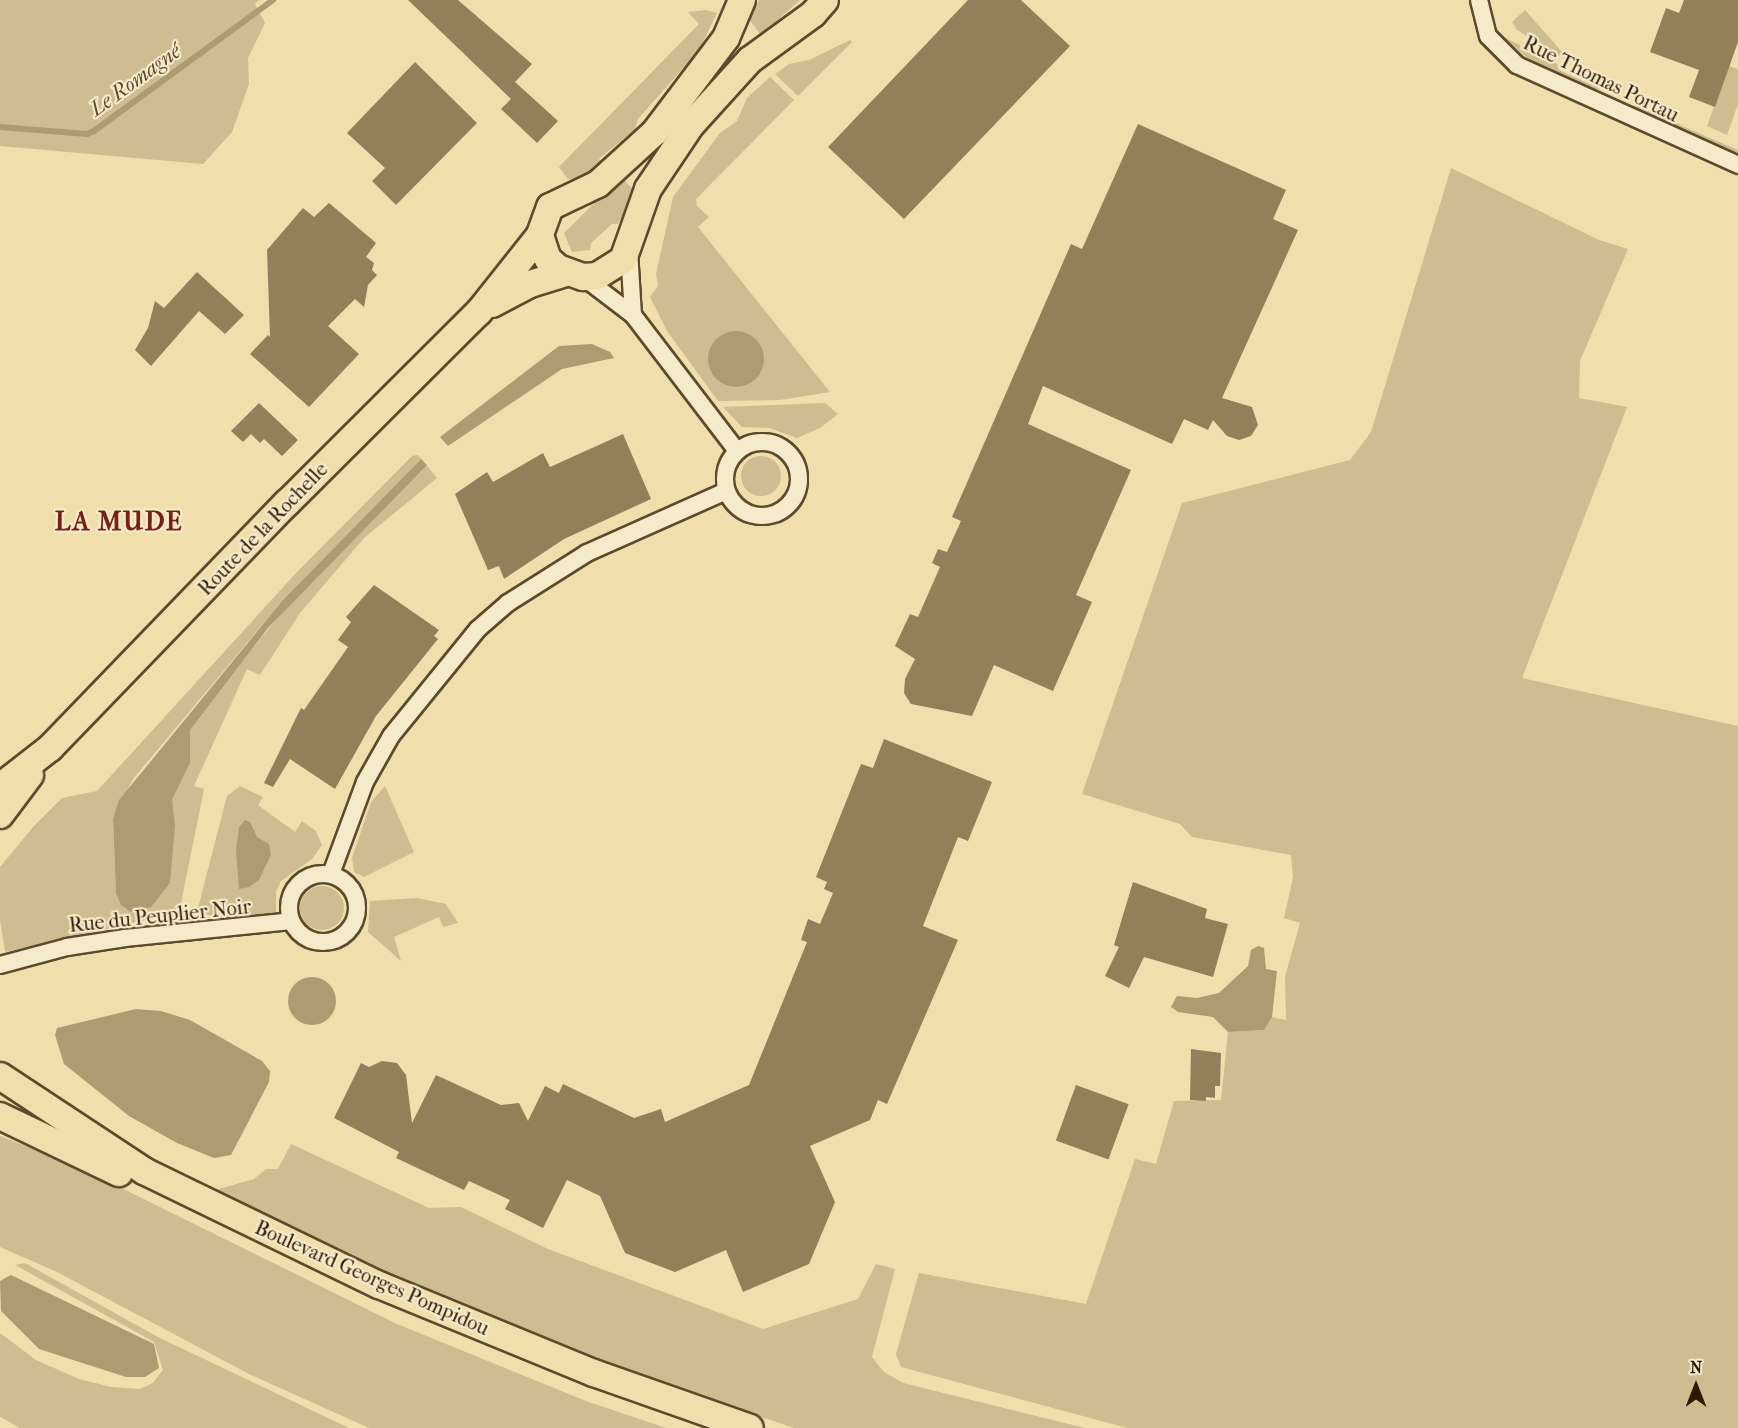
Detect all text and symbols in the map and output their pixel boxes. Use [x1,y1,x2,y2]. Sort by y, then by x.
street label: Rue Thomas Portau [1519,31,1683,127]
water label: Le Romagné [85,39,185,121]
street label: Route de la Rochelle [193,457,333,601]
district label: LA MUDE [55,506,183,538]
street label: Rue du Peuplier Noir [68,895,252,937]
street label: Boulevard Georges Pompidou [251,1215,493,1341]
north arrow [1666,1356,1726,1416]
text: N [1690,1358,1702,1377]

